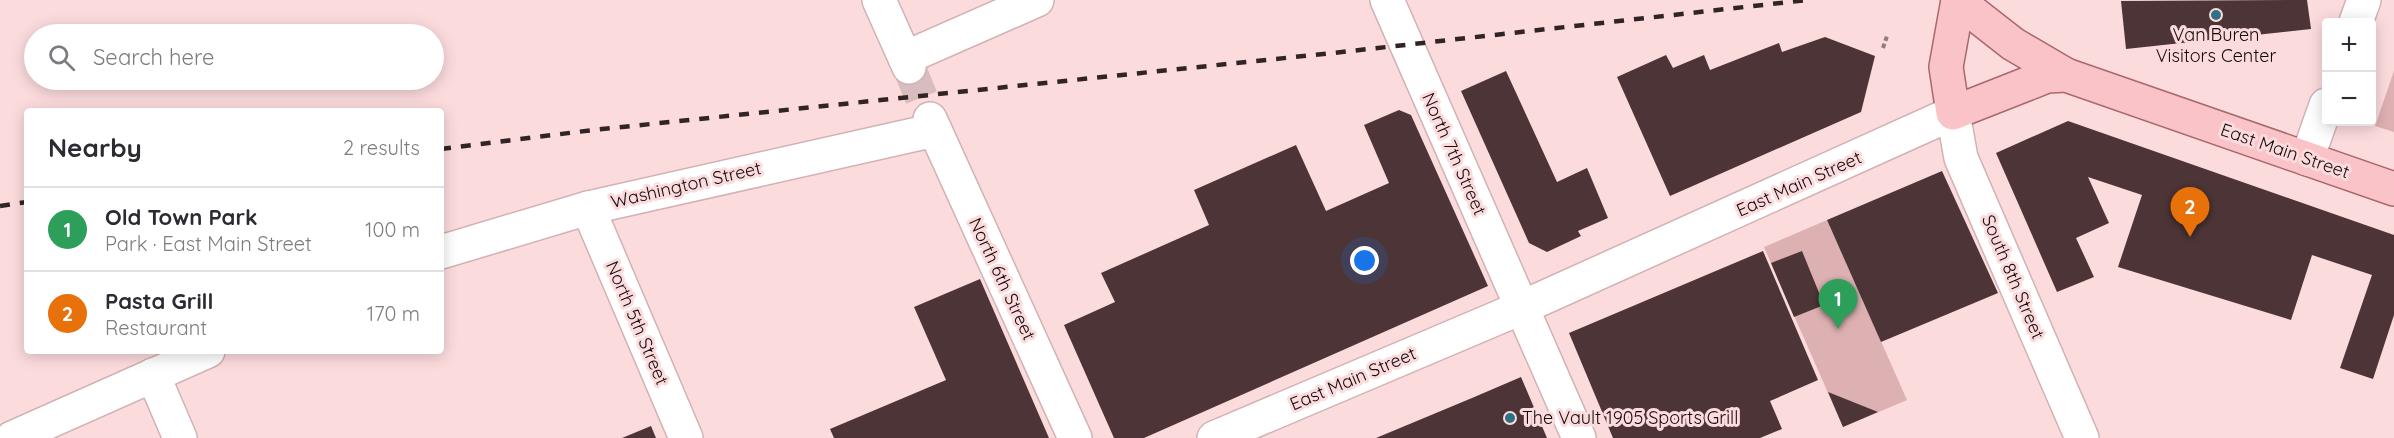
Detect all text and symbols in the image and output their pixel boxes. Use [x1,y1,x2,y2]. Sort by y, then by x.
marker: Van Buren Visitors Center [2209,8,2223,22]
map controls [2322,18,2376,126]
button: + [2322,18,2376,72]
place label: Van Buren Visitors Center [2156,23,2276,67]
search box [24,24,444,90]
icon: search [45,41,78,74]
text: Search here [93,43,214,71]
button: − [2322,72,2376,126]
street label: North 7th Street [1417,89,1492,219]
street label: East Main Street [2218,118,2353,183]
text: Nearby [48,131,142,164]
text: 2 results [343,135,420,160]
street label: East Main Street [1733,146,1865,221]
street label: Washington Street [608,156,763,213]
pin: 2 [2170,188,2210,237]
text: Old Town Park [105,203,257,231]
street label: South 8th Street [1977,211,2050,342]
street label: North 6th Street [964,214,1041,344]
text: 1 [64,217,71,242]
text: 100 m [365,217,420,242]
text: Park · East Main Street [105,231,312,256]
your location [1350,246,1379,275]
street label: North 5th Street [601,257,674,388]
pin: 1 [1818,280,1858,329]
text: Pasta Grill [105,287,213,315]
text: 2 [62,301,73,326]
text: 170 m [367,301,420,326]
text: Restaurant [105,315,207,340]
street label: East Main Street [1286,342,1419,415]
place label: The Vault 1905 Sports Grill [1522,406,1738,429]
marker: The Vault 1905 Sports Grill [1503,411,1517,425]

